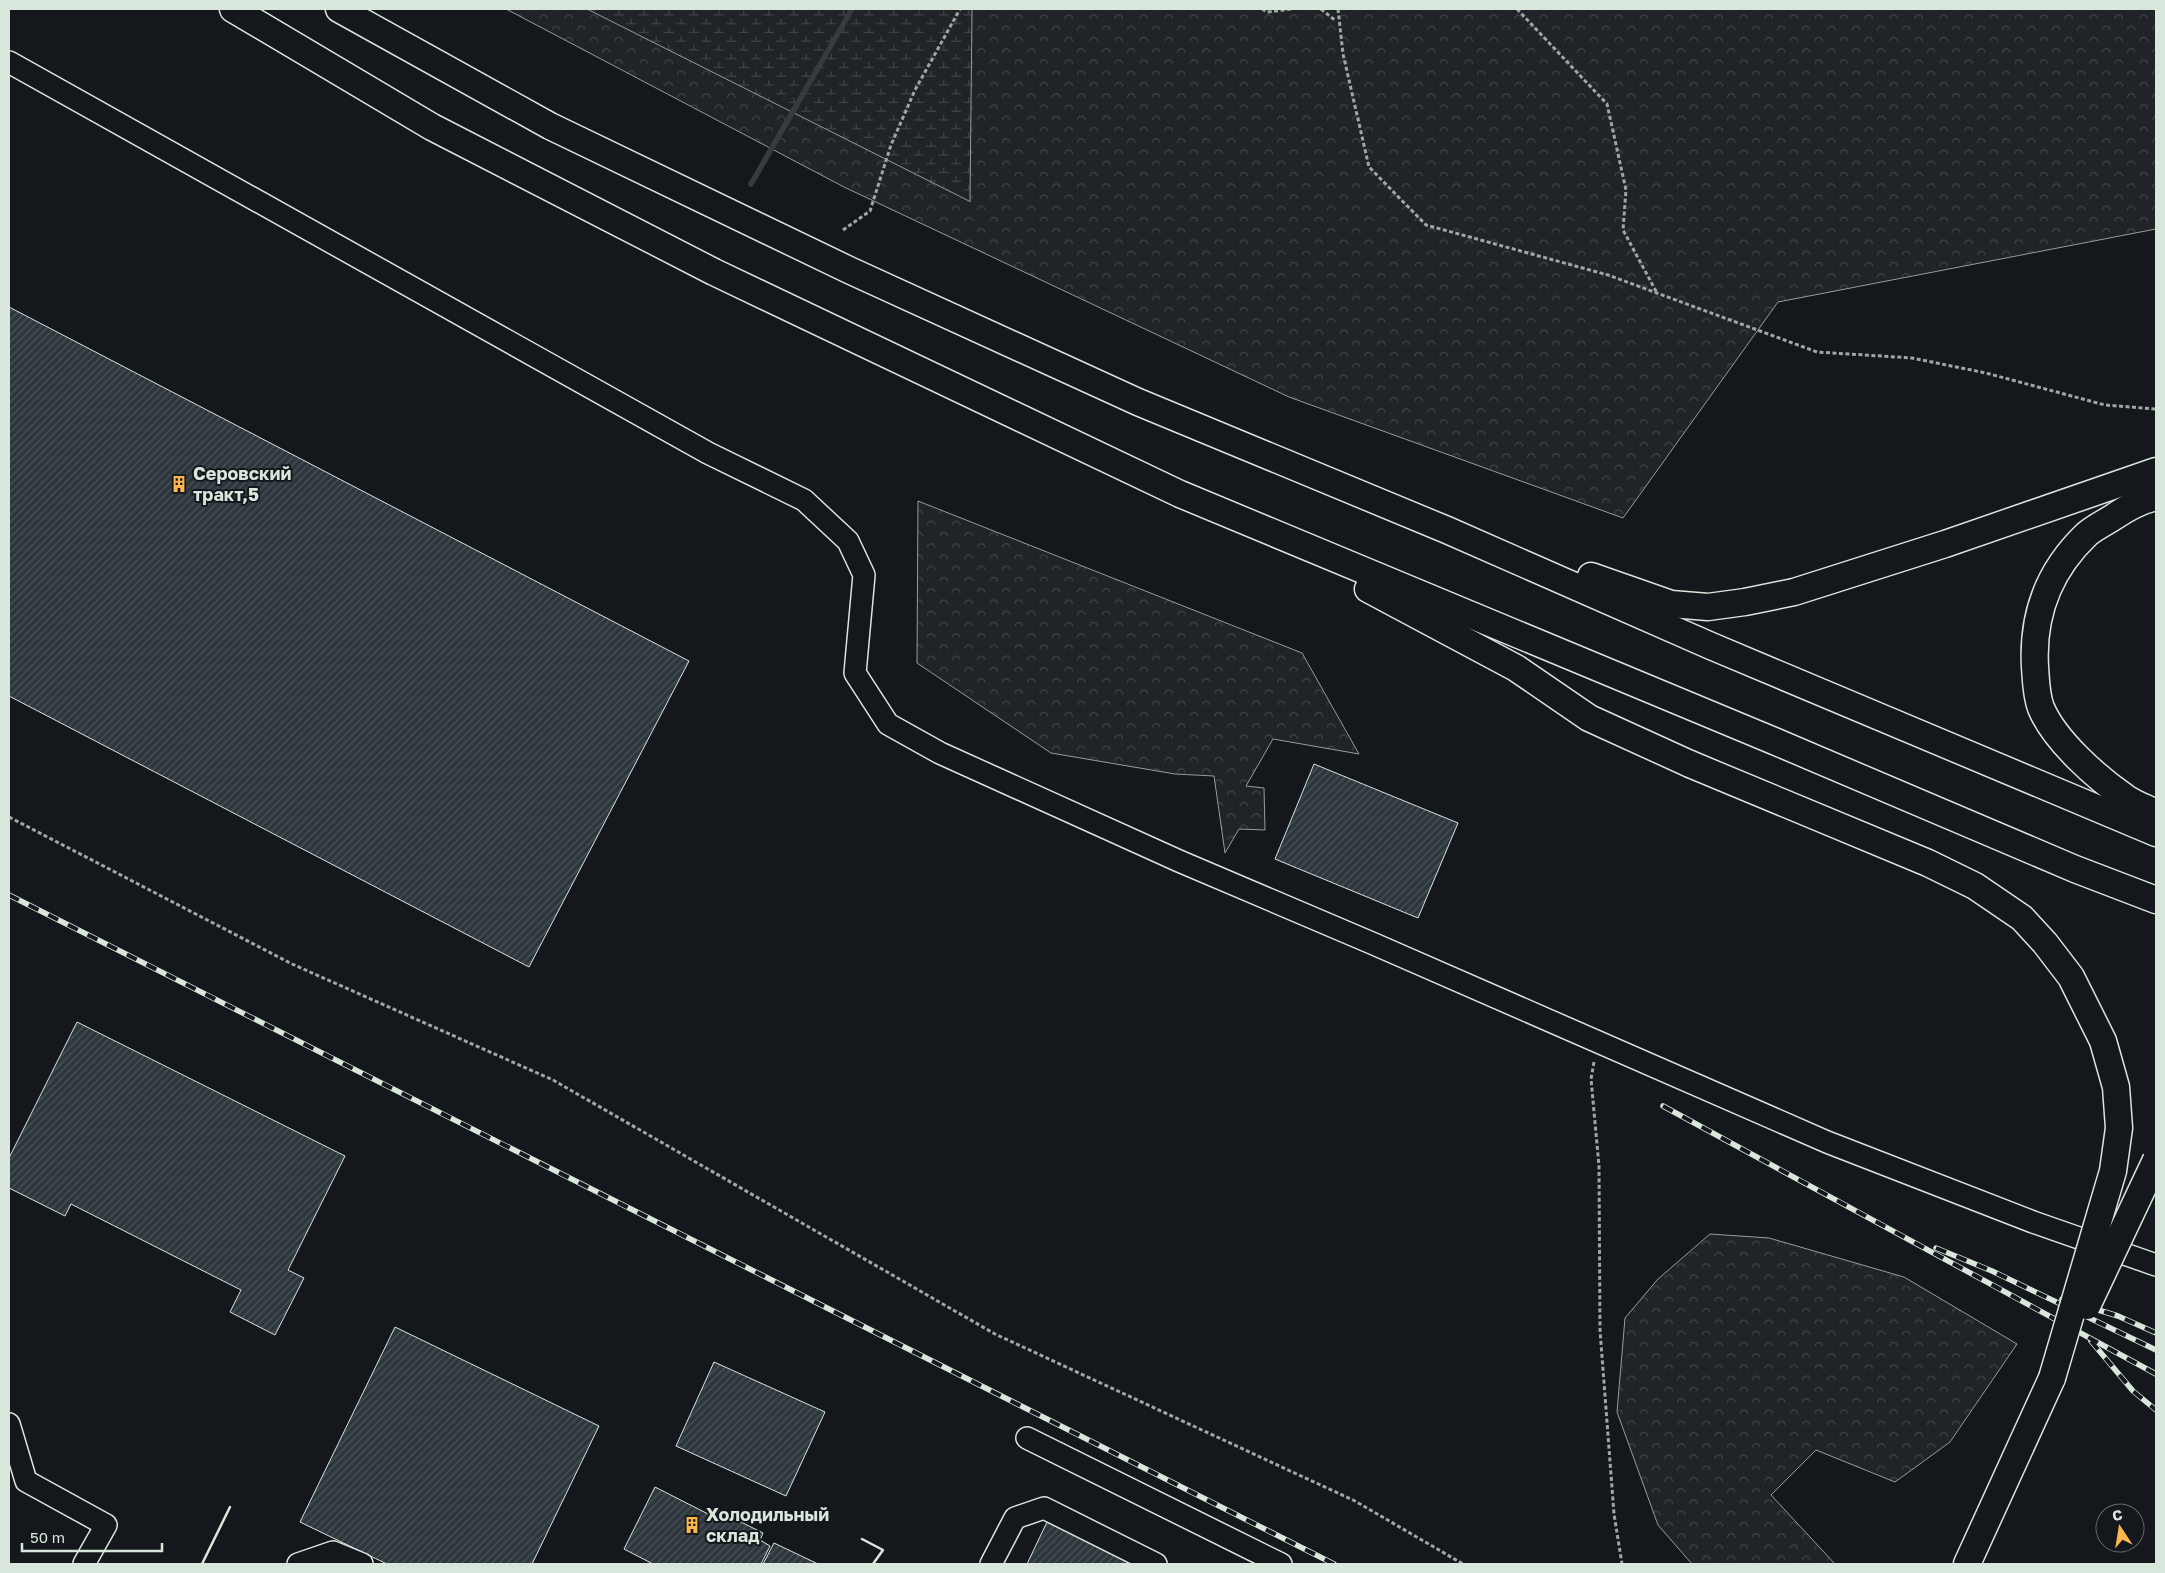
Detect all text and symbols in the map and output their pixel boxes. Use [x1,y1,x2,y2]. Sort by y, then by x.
place label: Серовский тракт,5 [193,462,291,505]
building icon: Серовский тракт,5 [169,474,189,494]
place label: Холодильный склад [706,1503,829,1546]
north arrow [2095,1503,2145,1553]
text: С [2111,1505,2124,1524]
building icon: Холодильный склад [682,1515,702,1535]
scale bar [22,1520,162,1552]
text: 50 m [30,1528,65,1546]

